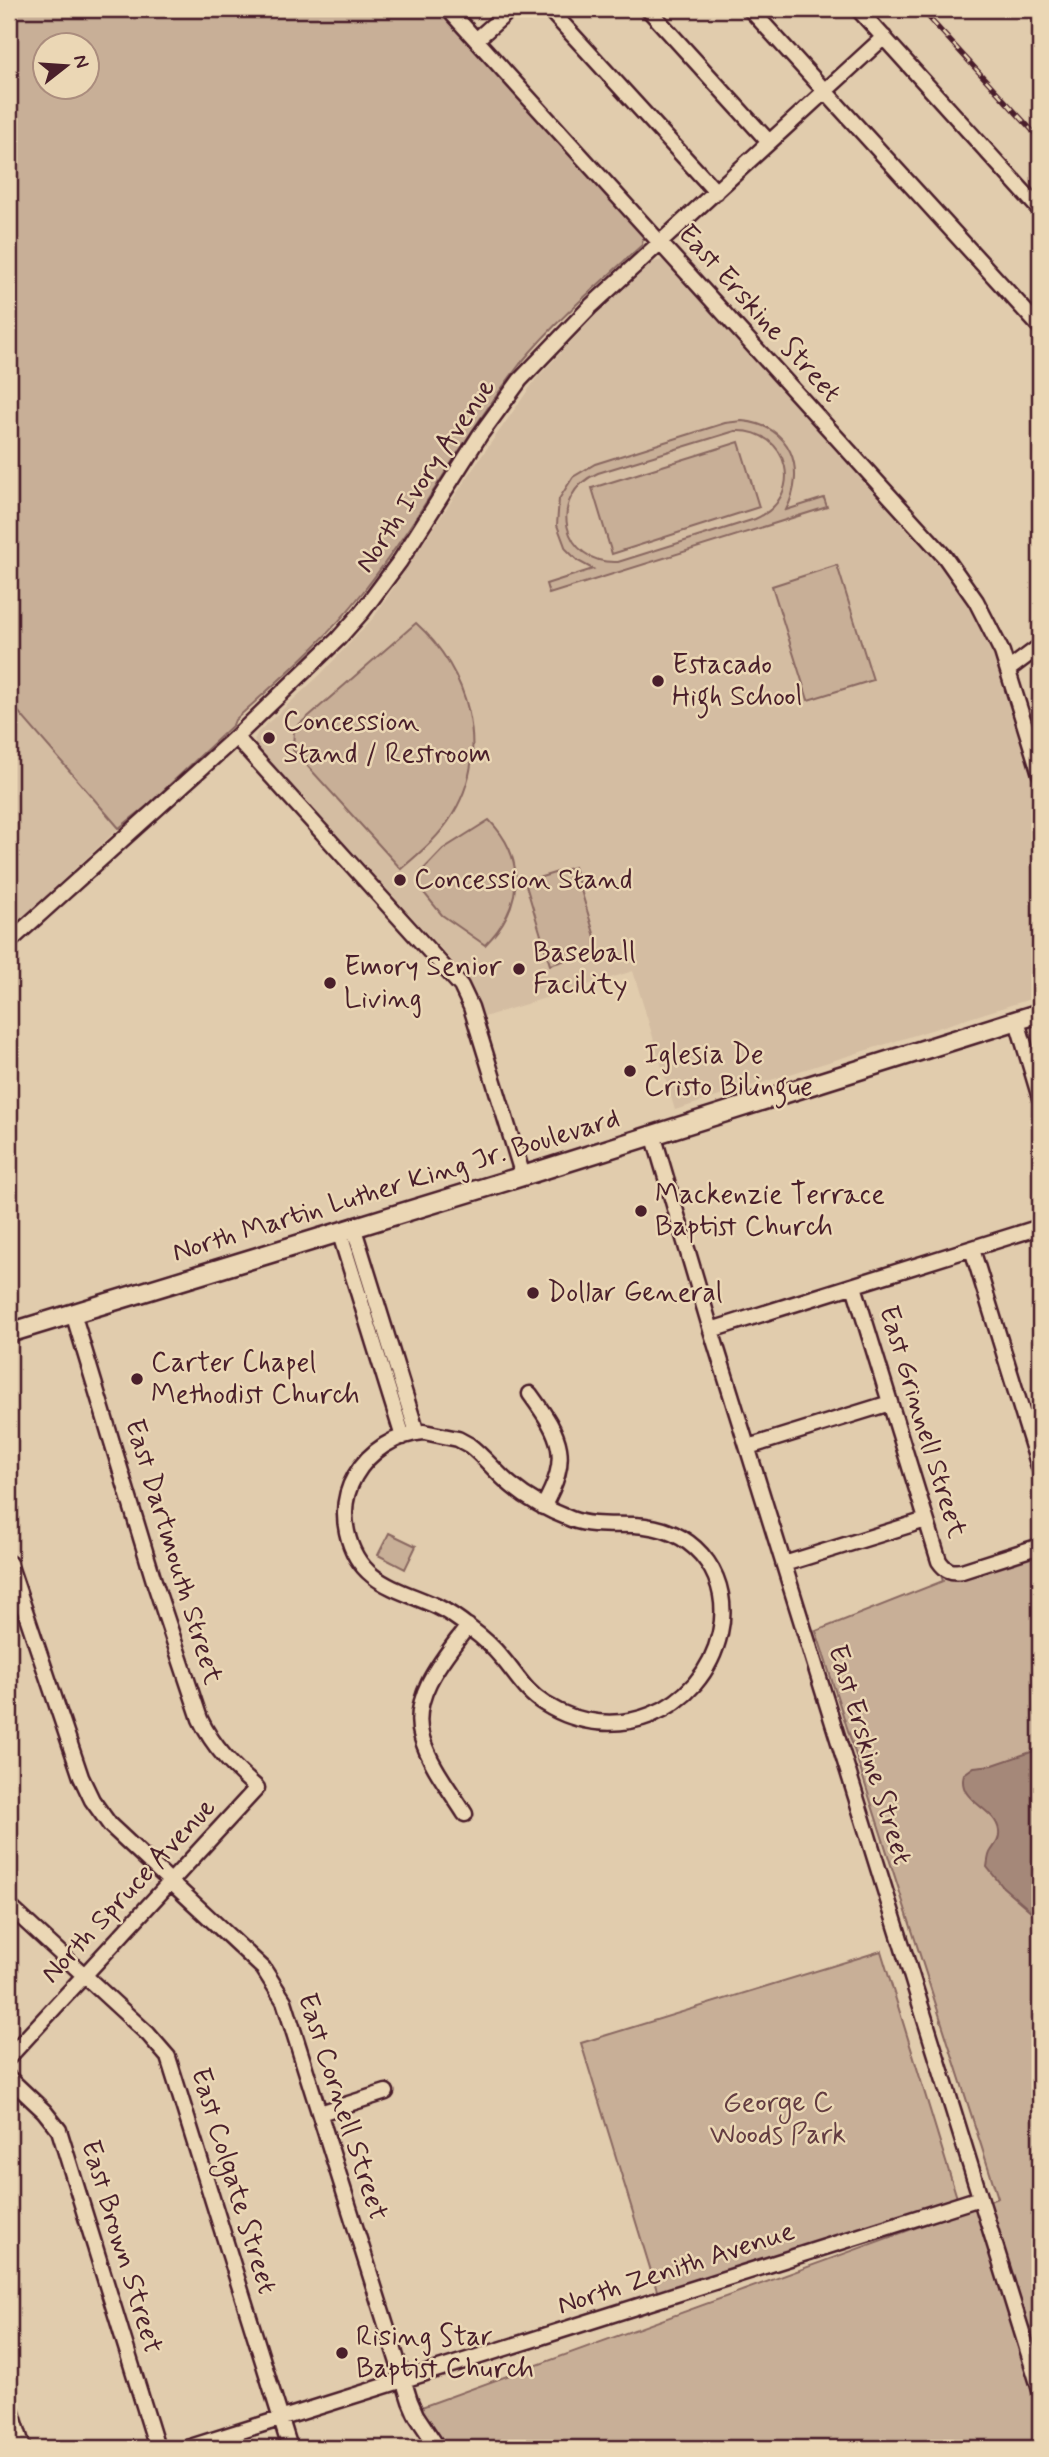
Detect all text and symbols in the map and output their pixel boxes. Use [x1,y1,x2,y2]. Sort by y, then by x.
north arrow [32,32,102,102]
text: N [67,52,95,71]
street label: East Erskine Street [669,217,849,411]
street label: North Ivory Avenue [347,372,505,580]
place label: Estacado High School [672,647,802,719]
marker: Estacado High School [650,673,666,689]
place label: Concession Stand / Restroom [283,704,491,773]
marker: Concession Stand / Restroom [261,730,277,746]
place label: Concession Stand [414,862,633,899]
marker: Concession Stand [392,872,408,888]
place label: Baseball Facility [533,935,636,1004]
place label: Emory Senior Living [344,949,503,1018]
marker: Baseball Facility [511,961,527,977]
marker: Emory Senior Living [322,975,338,991]
place label: Iglesia De Cristo Bilingue [644,1037,813,1109]
marker: Iglesia De Cristo Bilingue [622,1063,638,1079]
street label: North Martin Luther King Jr. Boulevard [168,1100,624,1272]
place label: Mackenzie Terrace Baptist Church [655,1177,885,1246]
marker: Mackenzie Terrace Baptist Church [633,1203,649,1219]
place label: Dollar General [547,1275,723,1312]
marker: Dollar General [525,1285,541,1301]
street label: East Grinnell Street [869,1301,975,1543]
place label: Carter Chapel Methodist Church [151,1345,360,1414]
marker: Carter Chapel Methodist Church [129,1371,145,1387]
street label: East Dartmouth Street [115,1415,231,1690]
street label: East Erskine Street [818,1640,920,1870]
street label: North Spruce Avenue [33,1790,225,1992]
street label: East Cornell Street [288,1989,396,2225]
street label: East Colgate Street [179,2063,285,2299]
park label: George C Woods Park [710,2085,846,2154]
street label: East Brown Street [71,2136,171,2358]
street label: North Zenith Avenue [553,2213,799,2325]
place label: Rising Star Baptist Church [356,2319,534,2388]
marker: Rising Star Baptist Church [334,2345,350,2361]

